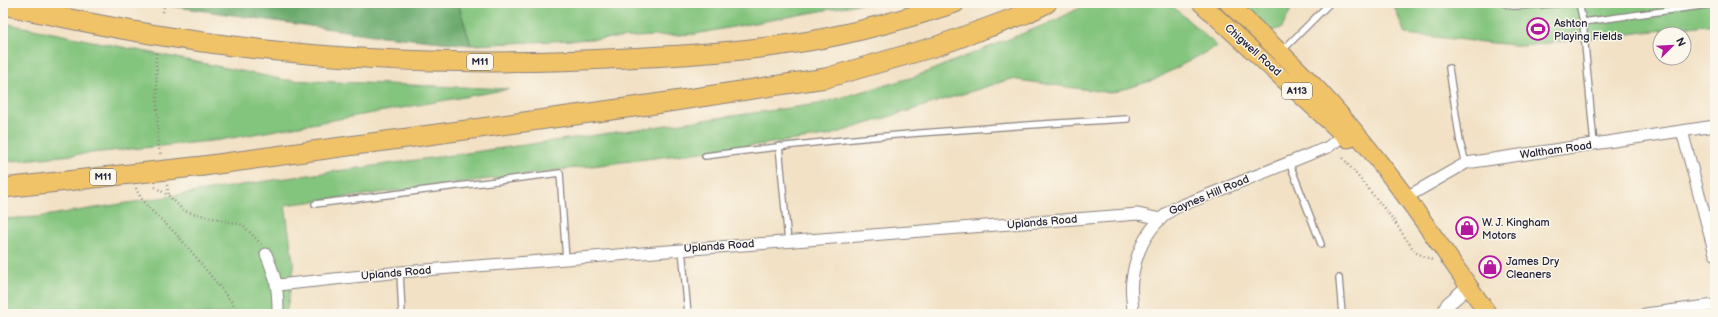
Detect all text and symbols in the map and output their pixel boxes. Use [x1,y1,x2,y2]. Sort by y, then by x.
sports icon: Ashton Playing Fields [1525,16,1551,42]
place label: Ashton Playing Fields [1554,17,1623,43]
street label: Chigwell Road [1222,21,1284,79]
north arrow [1652,26,1692,66]
text: N [1673,36,1688,49]
road number: M11 [467,54,493,70]
road number: A113 [1282,83,1312,99]
street label: Waltham Road [1519,139,1593,161]
road number: M11 [90,169,116,185]
street label: Gaynes Hill Road [1167,172,1251,218]
street label: Uplands Road [1006,212,1078,232]
shop icon: W. J. Kingham Motors [1454,215,1480,241]
place label: W. J. Kingham Motors [1482,216,1550,242]
street label: Uplands Road [683,237,755,255]
shop icon: James Dry Cleaners [1477,254,1503,280]
place label: James Dry Cleaners [1506,255,1559,281]
street label: Uplands Road [360,263,432,283]

